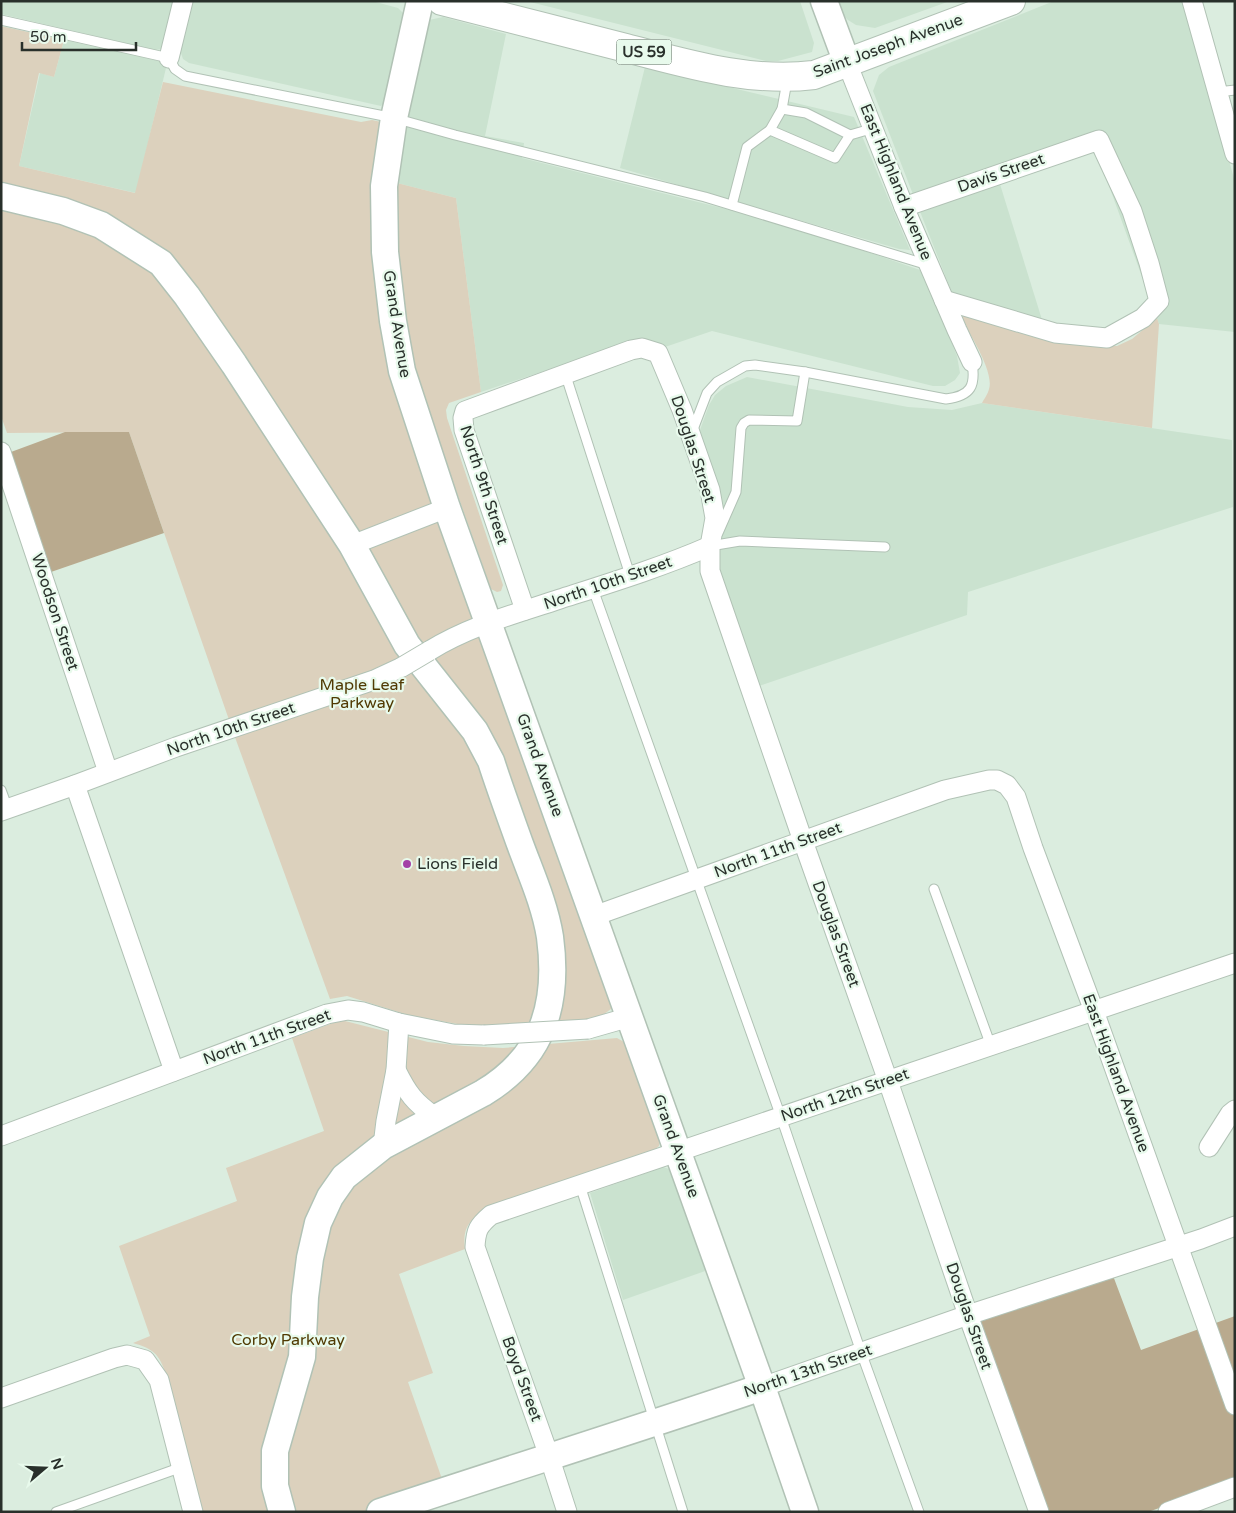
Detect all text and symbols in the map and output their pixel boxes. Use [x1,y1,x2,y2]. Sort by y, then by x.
street label: Saint Joseph Avenue [810,10,966,82]
scale bar [22,20,136,52]
text: 50 m [30,28,67,46]
road number: US 59 [616,40,672,64]
street label: East Highland Avenue [855,101,937,263]
street label: Davis Street [955,149,1047,197]
street label: Grand Avenue [379,269,415,379]
street label: Douglas Street [666,393,720,505]
street label: North 9th Street [455,423,513,547]
street label: Woodson Street [27,551,83,673]
street label: North 10th Street [541,552,675,614]
park label: Maple Leaf Parkway [320,675,405,713]
street label: North 10th Street [164,698,298,760]
street label: Grand Avenue [512,711,568,819]
street label: North 11th Street [711,818,845,882]
place label: Lions Field [417,854,498,874]
marker: Lions Field [401,858,413,870]
street label: Douglas Street [807,878,865,990]
street label: East Highland Avenue [1078,991,1154,1155]
street label: North 11th Street [200,1005,334,1069]
street label: North 12th Street [778,1064,912,1126]
street label: Grand Avenue [648,1092,704,1200]
street label: Douglas Street [941,1260,997,1372]
park label: Corby Parkway [231,1330,345,1350]
street label: Boyd Street [497,1334,547,1424]
street label: North 13th Street [741,1340,875,1402]
north arrow [20,1443,70,1493]
text: N [47,1456,67,1472]

